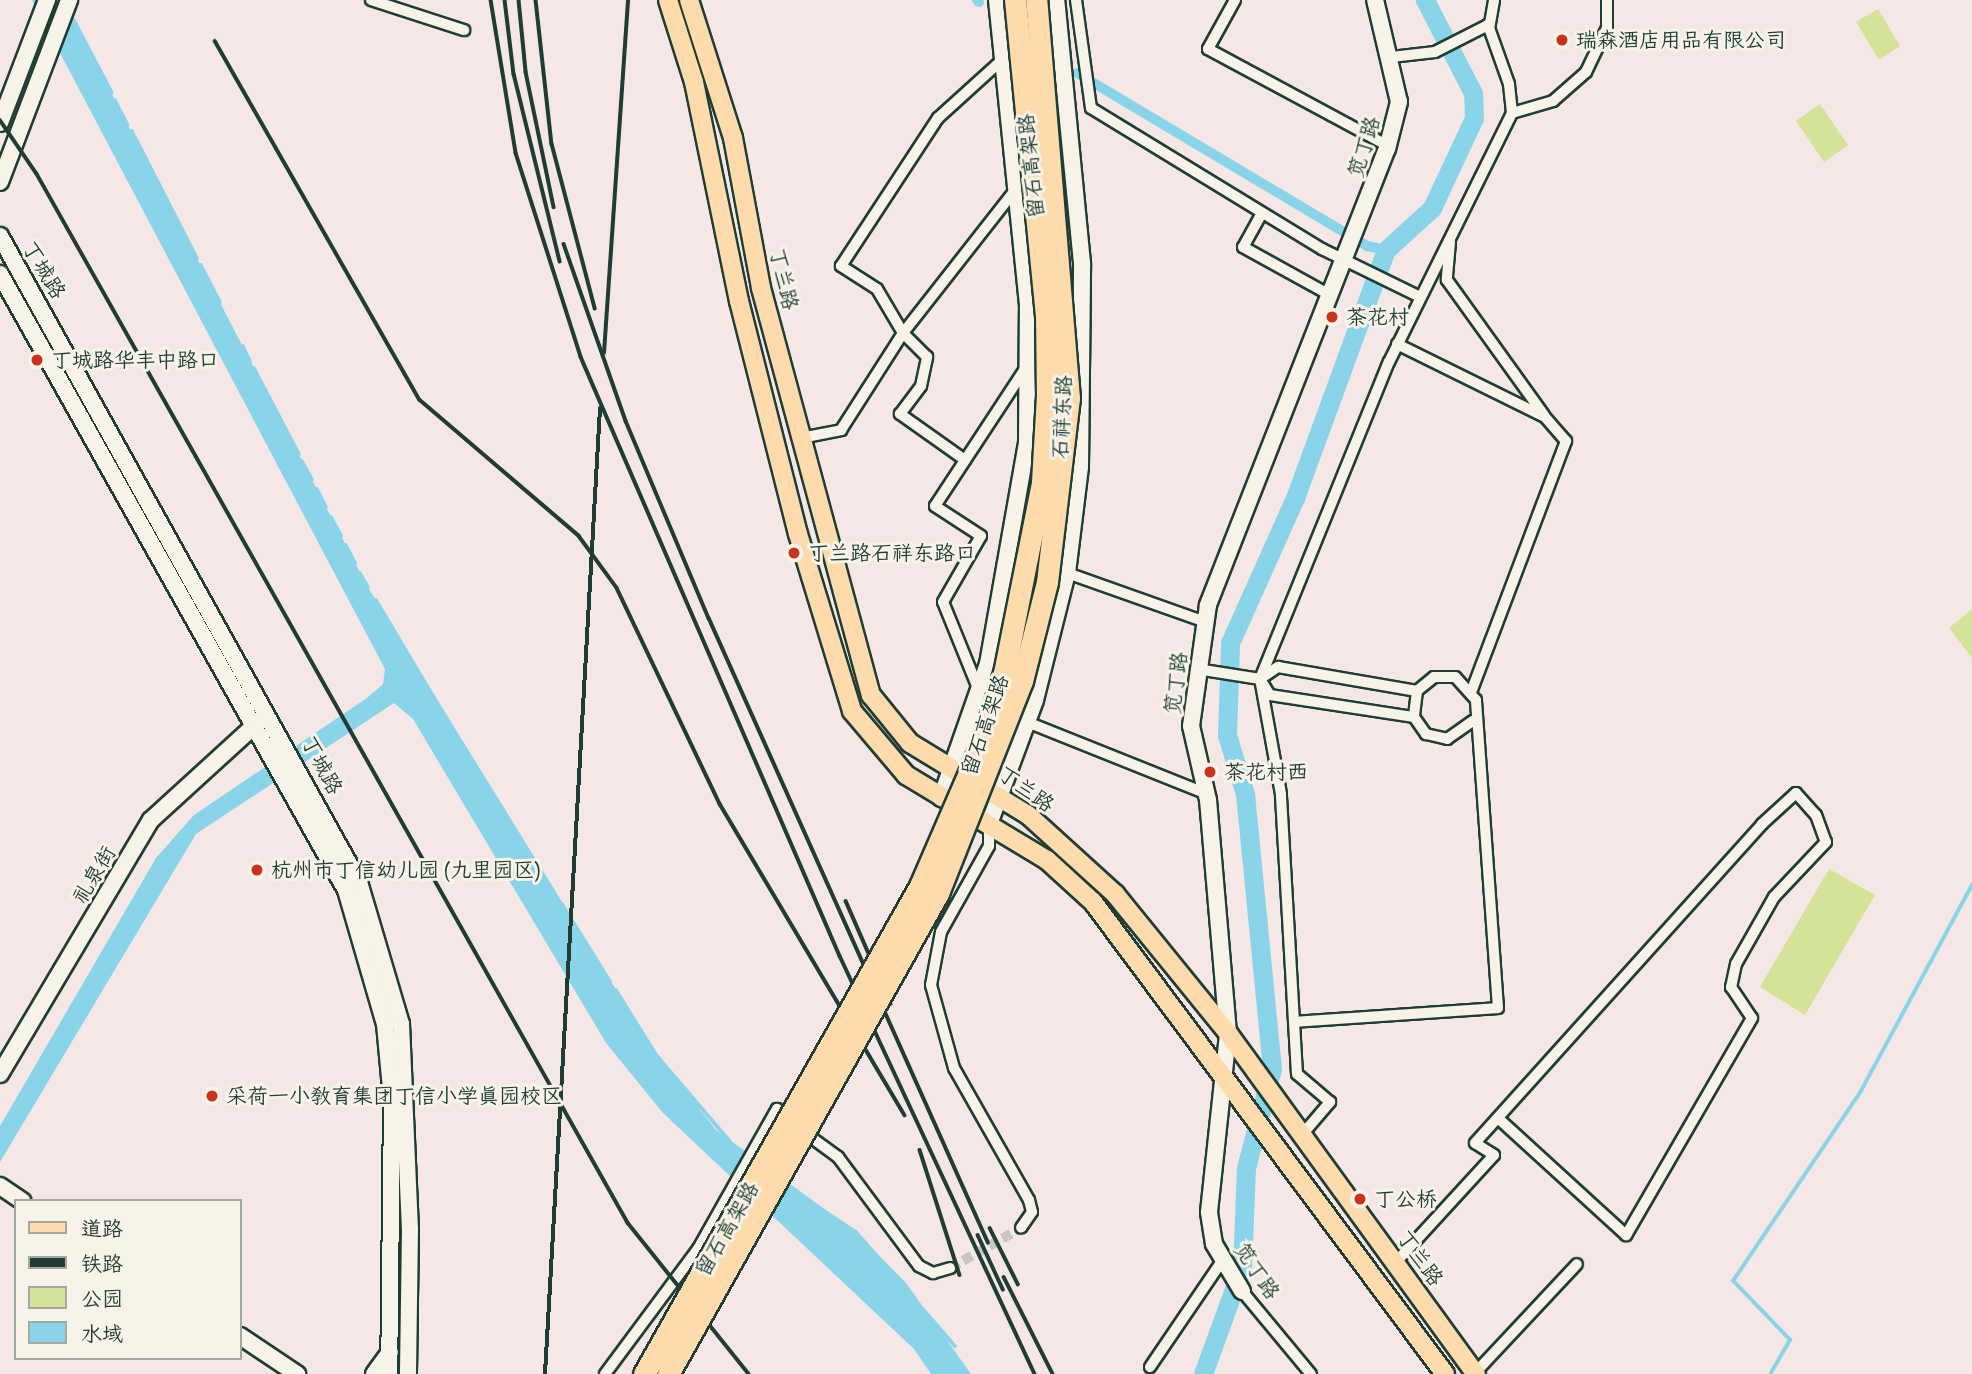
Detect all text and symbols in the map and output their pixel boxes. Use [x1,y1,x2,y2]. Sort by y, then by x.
place label: 瑞森酒店用品有限公司 [1576,27,1786,53]
marker: 瑞森酒店用品有限公司 [1554,32,1570,48]
street label: 留石高架路 [1013,112,1049,220]
street label: 笕丁路 [1343,113,1385,181]
street label: 丁城路 [17,237,71,303]
street label: 丁兰路 [765,245,803,313]
place label: 茶花村 [1346,304,1409,330]
marker: 茶花村 [1324,309,1340,325]
place label: 丁城路华丰中路口 [51,347,219,373]
marker: 丁城路华丰中路口 [29,352,45,368]
street label: 石祥东路 [1047,374,1077,460]
place label: 丁兰路石祥东路口 [808,540,976,566]
marker: 丁兰路石祥东路口 [786,545,802,561]
street label: 笕丁路 [1160,650,1192,716]
street label: 留石高架路 [956,671,1014,779]
street label: 丁城路 [296,731,348,799]
place label: 茶花村西 [1224,759,1308,785]
street label: 丁兰路 [993,761,1059,817]
marker: 茶花村西 [1202,764,1218,780]
street label: 礼泉街 [67,842,121,908]
place label: 杭州市丁信幼儿园 (九里园区) [271,857,541,883]
marker: 杭州市丁信幼儿园 (九里园区) [249,862,265,878]
place label: 采荷一小教育集团丁信小学真园校区 [226,1083,562,1109]
marker: 采荷一小教育集团丁信小学真园校区 [204,1088,220,1104]
street label: 留石高架路 [690,1177,764,1281]
place label: 丁公桥 [1374,1186,1437,1212]
marker: 丁公桥 [1352,1191,1368,1207]
legend [14,1199,242,1360]
text: 道路 [81,1215,123,1242]
street label: 丁兰路 [1391,1225,1449,1291]
street label: 笕丁路 [1229,1238,1285,1304]
text: 铁路 [81,1250,123,1277]
text: 公园 [81,1285,123,1312]
text: 水域 [81,1320,123,1347]

